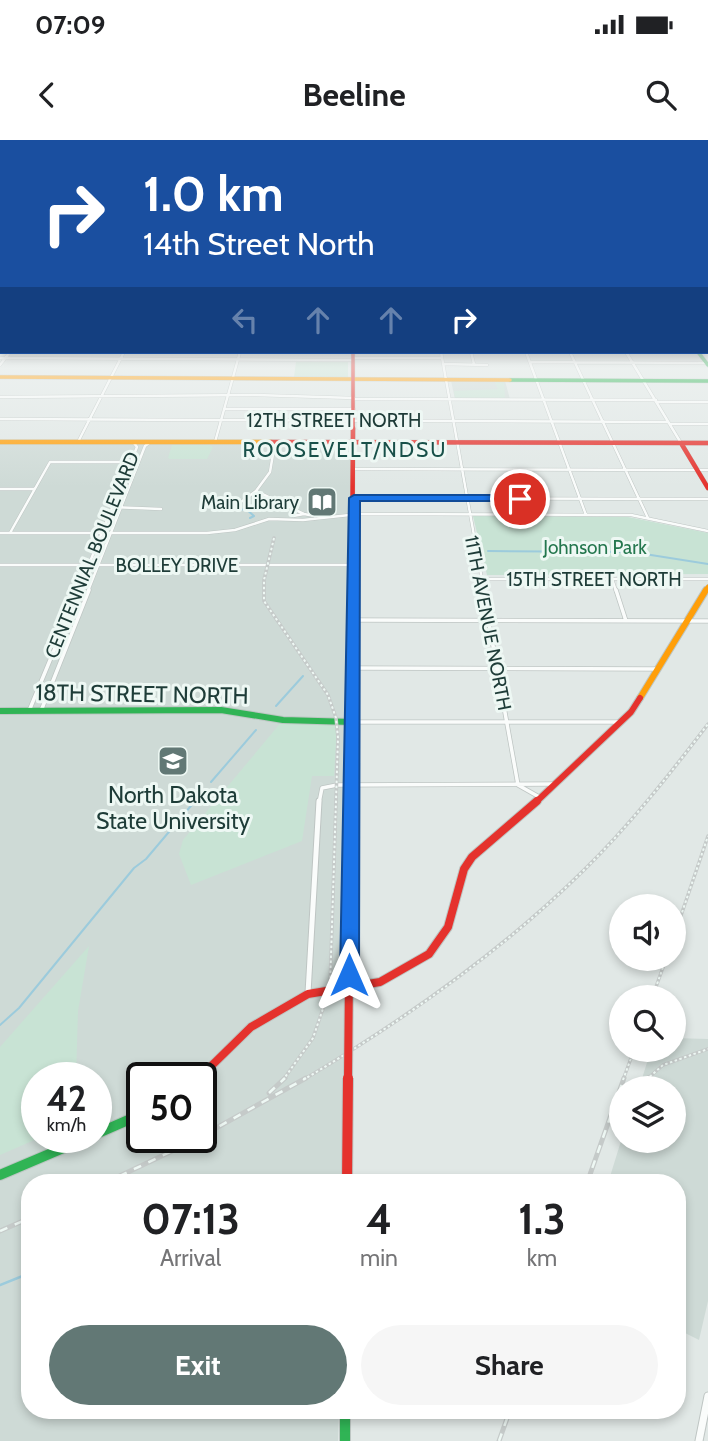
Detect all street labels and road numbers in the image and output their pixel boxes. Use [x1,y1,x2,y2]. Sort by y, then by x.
street label: 12TH STREET NORTH [247,409,421,432]
street label: CENTENNIAL BOULEVARD [40,448,144,662]
street label: 11TH AVENUE NORTH [460,534,516,712]
street label: BOLLEY DRIVE [116,554,238,577]
street label: 15TH STREET NORTH [506,568,682,591]
street label: 18TH STREET NORTH [35,678,249,710]

